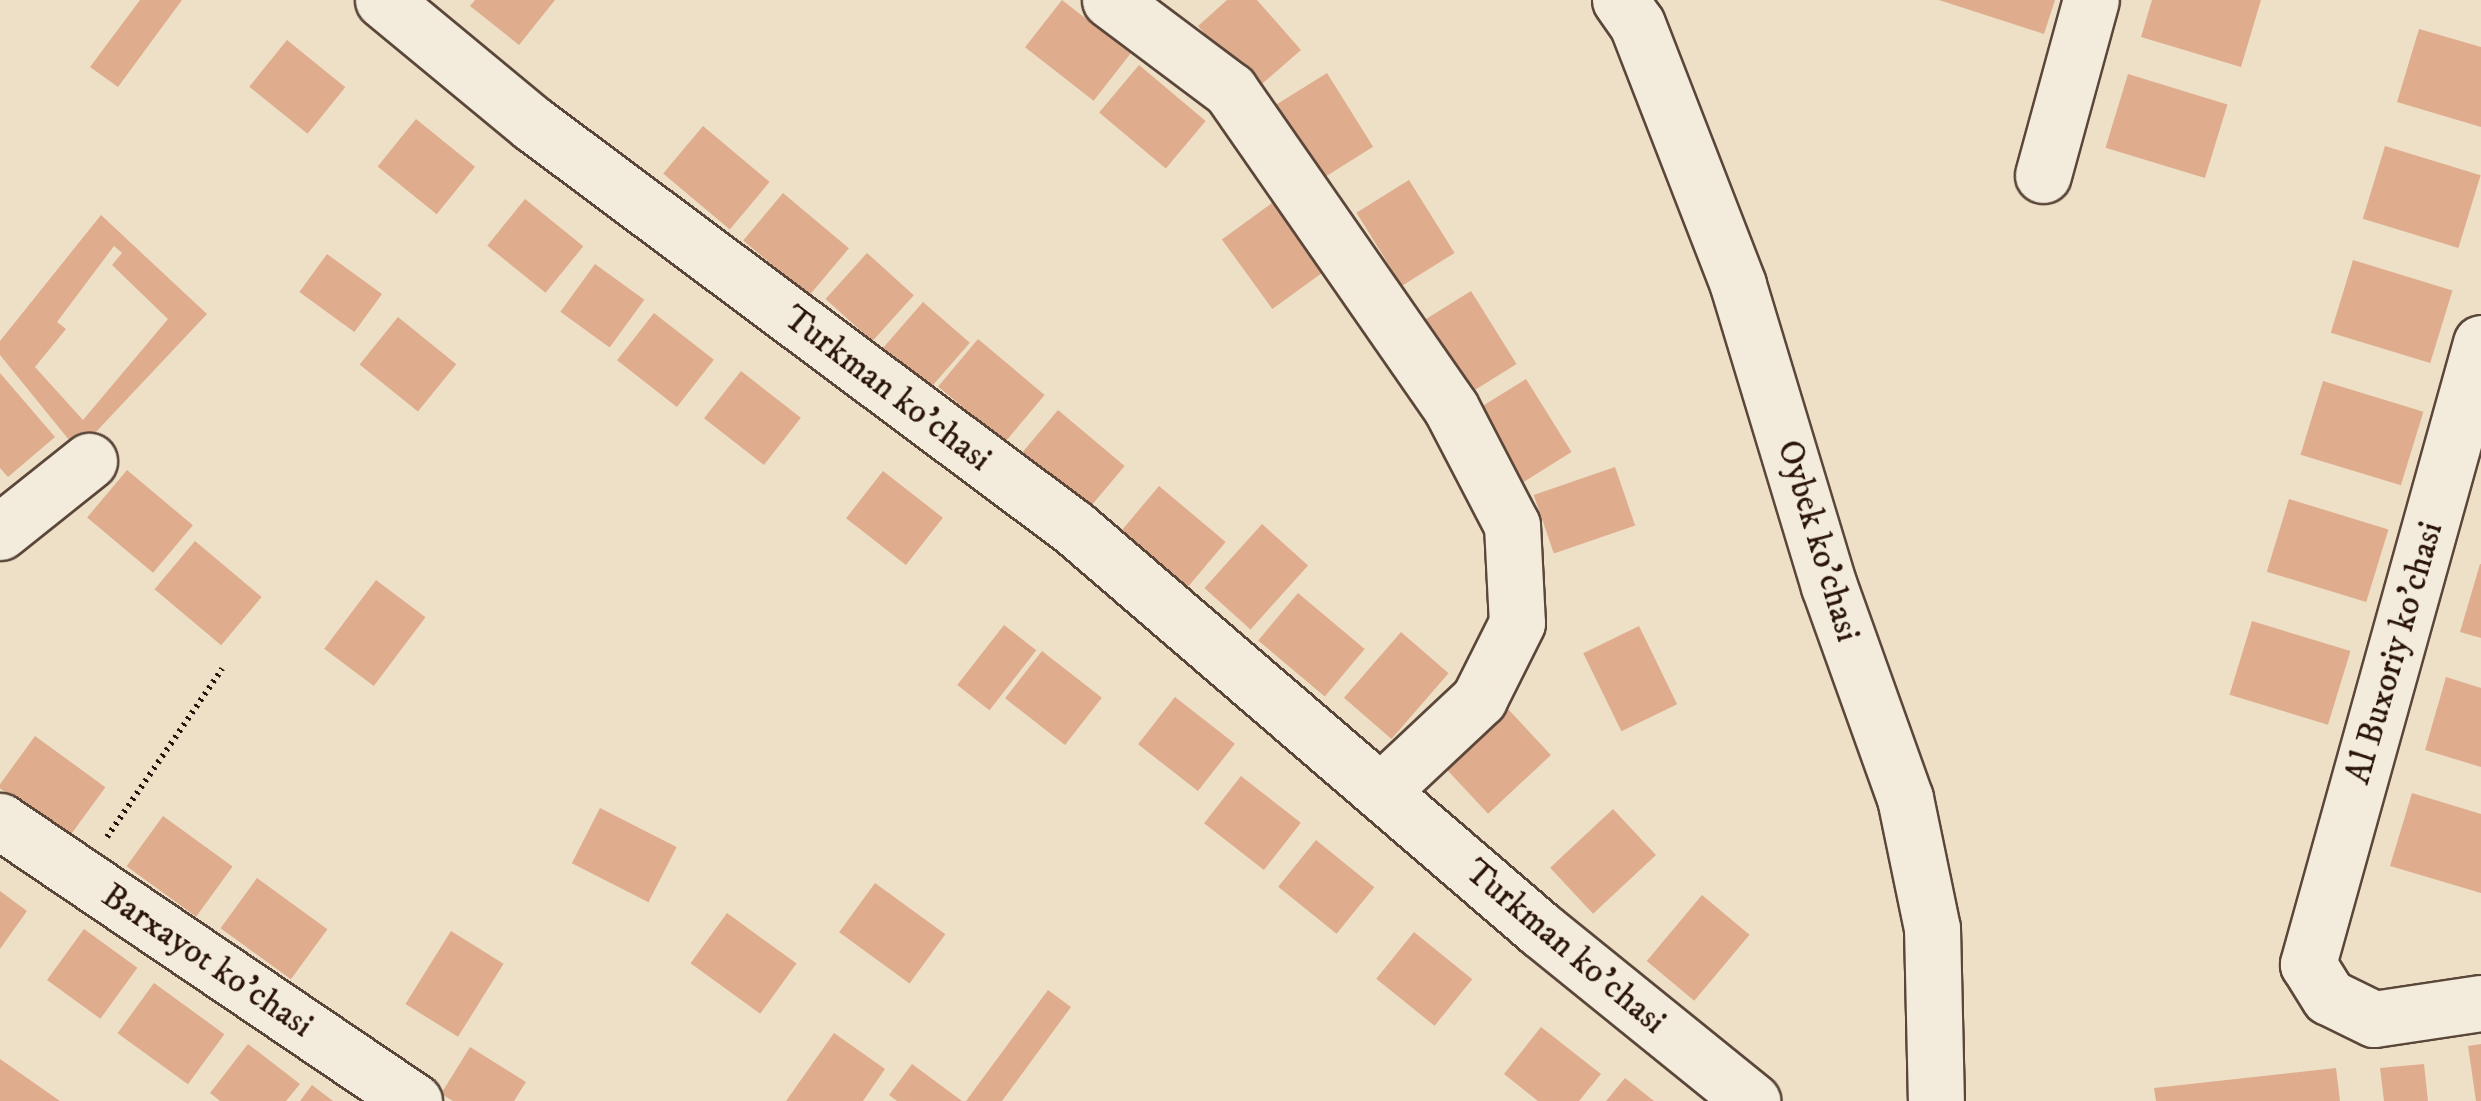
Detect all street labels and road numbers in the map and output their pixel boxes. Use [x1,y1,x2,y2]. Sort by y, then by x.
street label: Turkman ko'chasi [775,297,999,481]
street label: Oybek ko'chasi [1767,435,1869,647]
street label: Al Buxoriy ko'chasi [2337,517,2453,789]
street label: Turkman ko'chasi [1456,851,1674,1043]
street label: Barxayot ko'chasi [94,875,320,1047]

